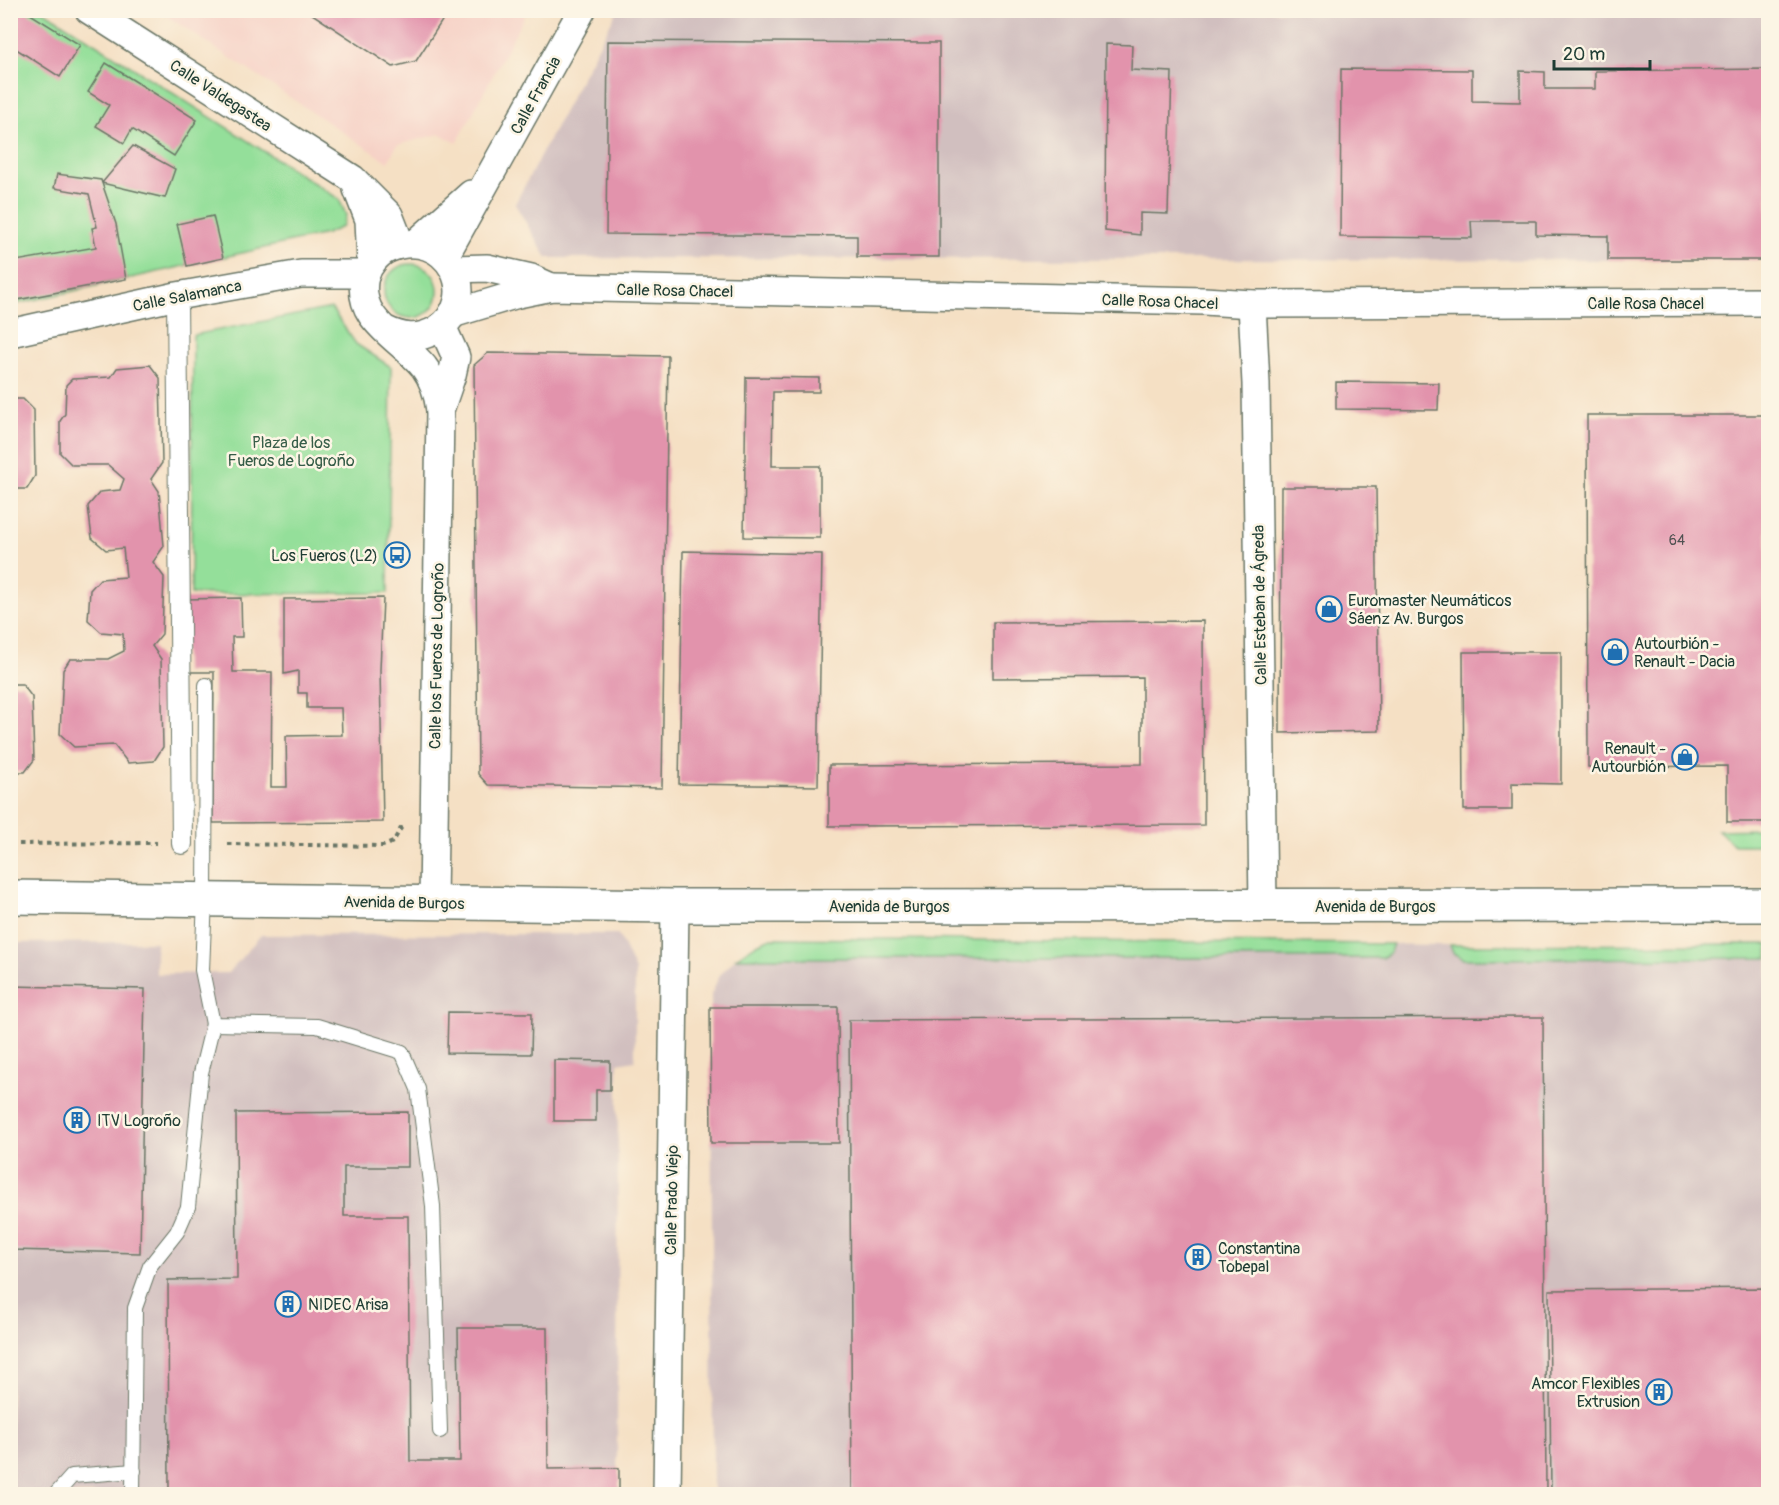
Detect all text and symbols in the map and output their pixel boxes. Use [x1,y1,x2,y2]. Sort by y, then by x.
scale bar [1554,33,1650,71]
text: 20 m [1563,43,1605,66]
street label: Calle Francia [506,53,565,138]
street label: Calle Valdegastea [166,55,275,136]
street label: Calle Salamanca [131,276,243,316]
street label: Calle Rosa Chacel [616,280,734,302]
street label: Calle Rosa Chacel [1101,290,1219,314]
street label: Calle Rosa Chacel [1588,294,1704,314]
park label: Plaza de los Fueros de Logroño [228,433,355,471]
street label: Calle Esteban de Ágreda [1249,525,1271,685]
house number: 64 [1669,532,1685,549]
bus stop icon: Los Fueros (L2) [382,540,412,570]
place label: Los Fueros (L2) [271,546,378,566]
street label: Calle los Fueros de Logroño [425,562,449,749]
place label: Euromaster Neumáticos Sáenz Av. Burgos [1348,591,1511,629]
shop icon: Euromaster Neumáticos Sáenz Av. Burgos [1314,594,1344,624]
place label: Autourbión - Renault - Dacia [1634,634,1735,672]
shop icon: Autourbión - Renault - Dacia [1600,637,1630,667]
place label: Renault - Autourbión [1591,739,1666,777]
shop icon: Renault - Autourbión [1670,742,1700,772]
street label: Avenida de Burgos [343,892,465,914]
street label: Avenida de Burgos [829,897,949,917]
street label: Avenida de Burgos [1315,897,1435,917]
building icon: ITV Logroño [62,1105,92,1135]
place label: ITV Logroño [97,1111,181,1131]
street label: Calle Prado Viejo [661,1144,683,1255]
place label: Constantina Tobepal [1218,1239,1300,1277]
building icon: Constantina Tobepal [1183,1242,1213,1272]
building icon: NIDEC Arisa [273,1289,303,1319]
place label: NIDEC Arisa [308,1295,389,1315]
place label: Amcor Flexibles Extrusion [1531,1374,1640,1412]
building icon: Amcor Flexibles Extrusion [1644,1377,1674,1407]

